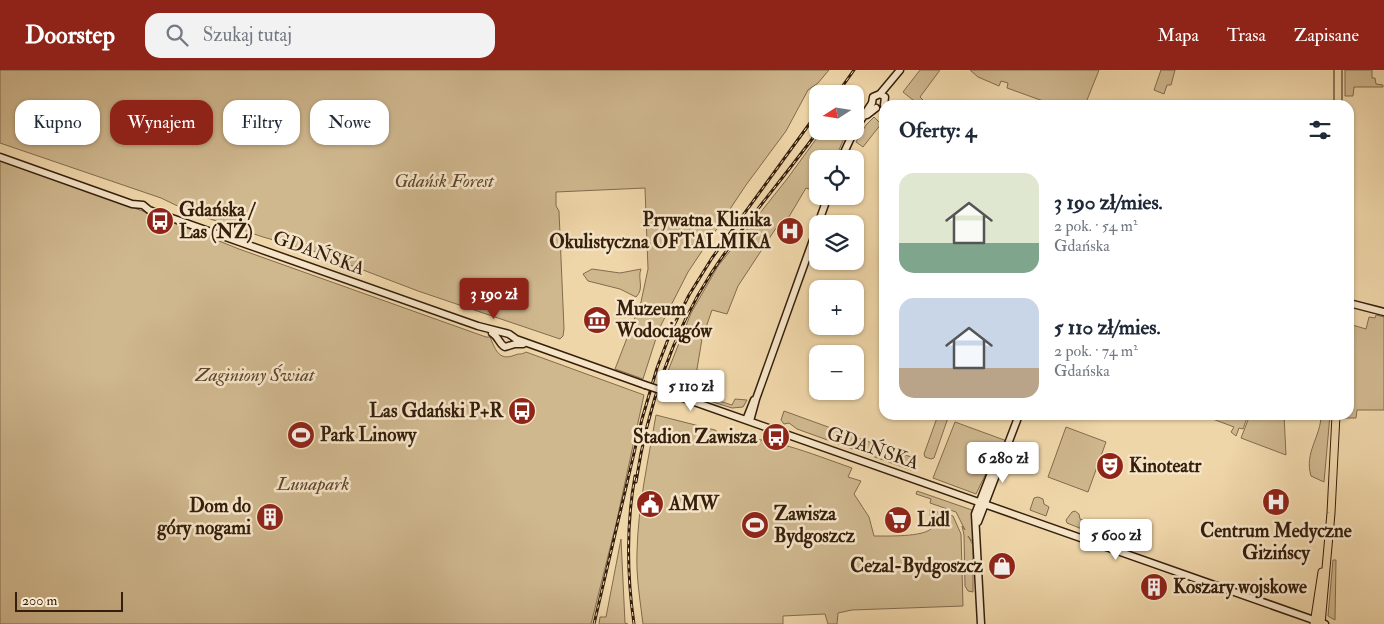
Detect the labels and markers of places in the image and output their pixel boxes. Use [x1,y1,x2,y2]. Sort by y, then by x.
place label: Gdańska / Las (NŻ) [179,198,256,244]
bus stop icon: Gdańska / Las (NŻ) [145,206,175,236]
place label: Prywatna Klinika Okulistyczna OFTALMIKA [549,208,772,255]
hospital icon: Prywatna Klinika Okulistyczna OFTALMIKA [775,216,805,246]
pin: 3 190 zł [442,278,546,320]
place label: Muzeum Wodociągów [615,297,713,344]
museum icon: Muzeum Wodociągów [582,305,612,335]
pin: 5 110 zł [639,370,743,412]
bus stop icon: Las Gdański P+R [507,396,537,426]
place label: Las Gdański P+R [369,399,504,423]
sports icon: Park Linowy [286,420,316,450]
bus stop icon: Stadion Zawisza [761,422,791,452]
place label: Park Linowy [320,423,417,448]
place label: Stadion Zawisza [633,425,758,449]
pin: 6 280 zł [951,442,1055,484]
theatre icon: Kinoteatr [1095,451,1125,481]
place label: Kinoteatr [1129,454,1202,478]
hospital icon: Centrum Medyczne Gizińscy [1261,487,1291,517]
public building icon: AMW [635,489,665,519]
place label: AMW [668,492,720,516]
place label: Dom do góry nogami [156,494,251,541]
building icon: Dom do góry nogami [255,502,285,532]
place label: Zawisza Bydgoszcz [774,502,856,549]
supermarket icon: Lidl [883,505,913,535]
place label: Lidl [917,508,950,532]
sports icon: Zawisza Bydgoszcz [740,510,770,540]
pin: 5 600 zł [1064,518,1168,561]
place label: Centrum Medyczne Gizińscy [1200,519,1352,566]
shop icon: Cezal-Bydgoszcz [987,551,1017,581]
place label: Cezal-Bydgoszcz [850,554,984,579]
building icon: Koszary wojskowe [1139,572,1169,602]
place label: Koszary wojskowe [1173,575,1307,600]

